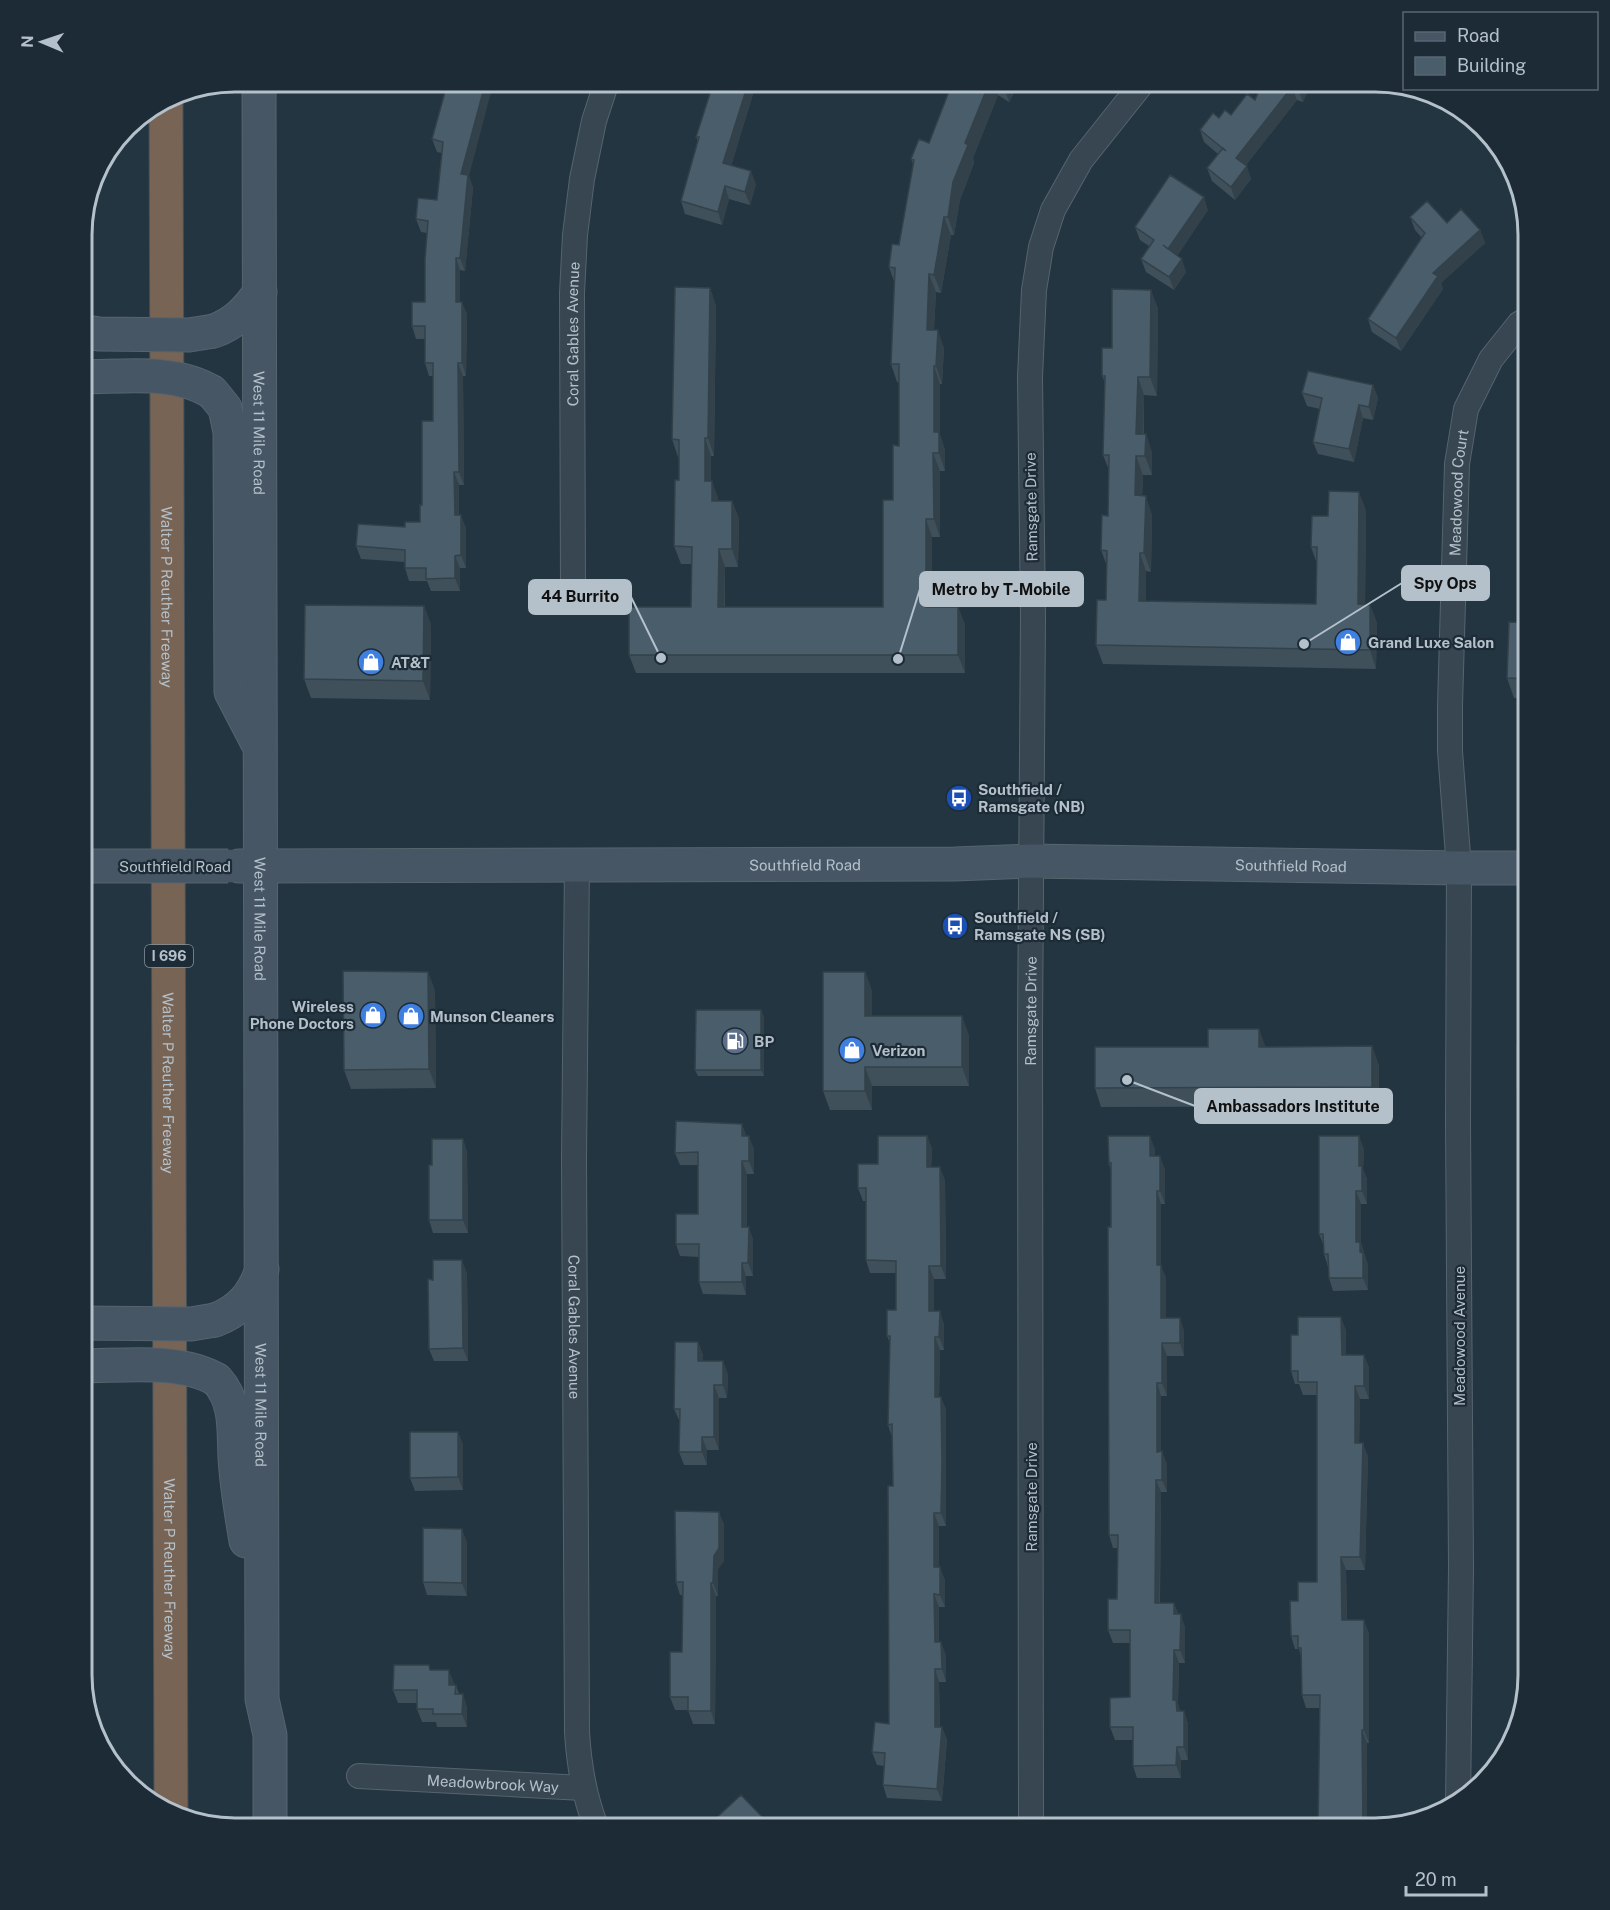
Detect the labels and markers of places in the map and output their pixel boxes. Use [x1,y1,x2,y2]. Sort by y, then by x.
callout: Spy Ops [1402,566,1489,600]
callout: Metro by T-Mobile [920,572,1083,606]
callout: 44 Burrito [529,580,631,614]
shop icon: Grand Luxe Salon [1333,627,1363,657]
place label: Grand Luxe Salon [1368,634,1494,651]
shop icon: AT&T [356,647,386,677]
place label: AT&T [391,654,430,671]
place label: Southfield / Ramsgate (NB) [978,781,1085,815]
bus stop icon: Southfield / Ramsgate (NB) [944,783,974,813]
place label: Southfield / Ramsgate NS (SB) [974,909,1106,943]
bus stop icon: Southfield / Ramsgate NS (SB) [940,911,970,941]
place label: Wireless Phone Doctors [250,998,354,1032]
shop icon: Wireless Phone Doctors [358,1000,388,1030]
shop icon: Munson Cleaners [396,1001,426,1031]
place label: Munson Cleaners [430,1008,554,1025]
fuel station icon: BP [720,1026,750,1056]
place label: BP [754,1033,774,1050]
shop icon: Verizon [837,1035,867,1065]
place label: Verizon [872,1042,926,1059]
callout: Ambassadors Institute [1195,1089,1392,1123]

